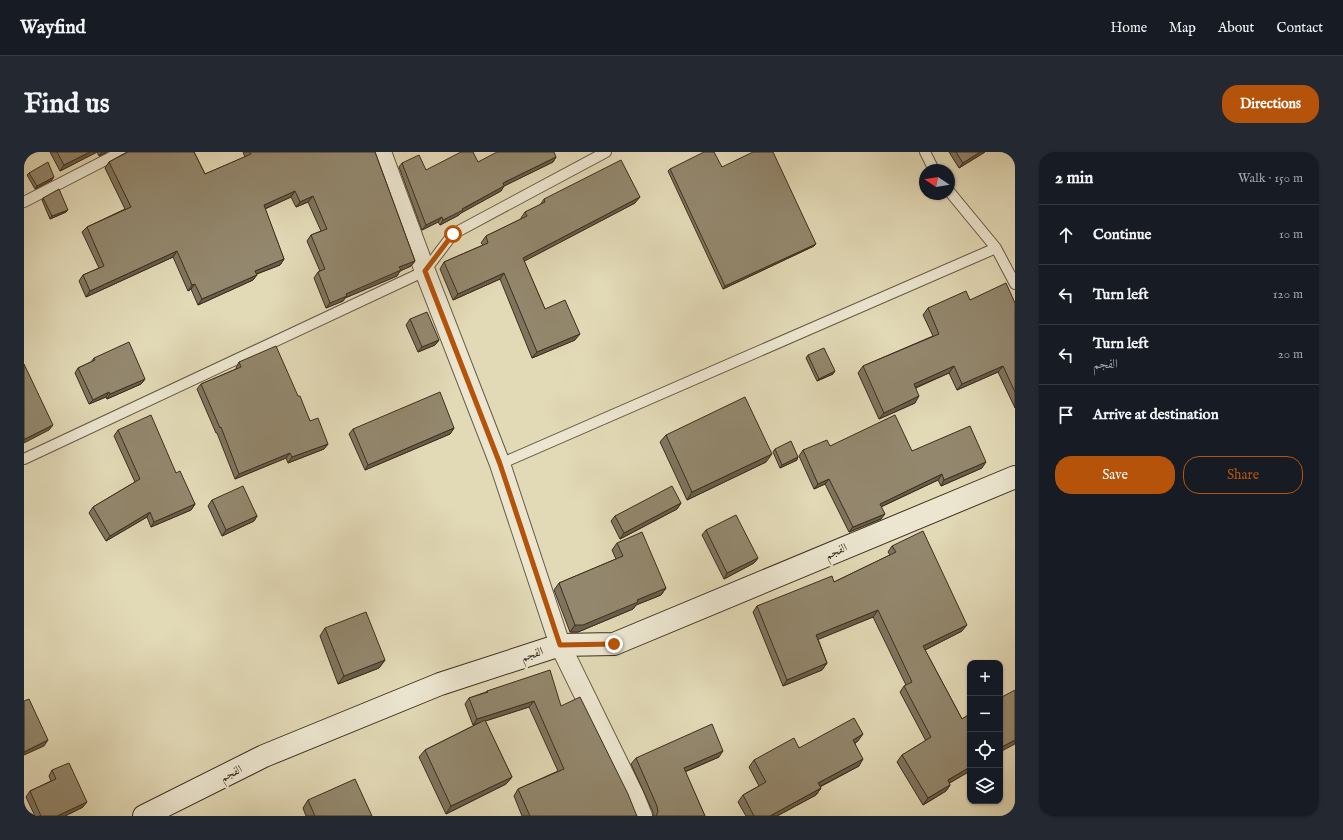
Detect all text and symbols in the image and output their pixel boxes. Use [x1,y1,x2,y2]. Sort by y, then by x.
text: Wayfind [20,16,86,40]
text: Home [1111,19,1147,37]
text: Map [1169,19,1196,37]
text: About [1218,19,1254,37]
text: Contact [1276,19,1323,37]
button: Directions [1222,85,1319,123]
text: Find us [24,87,110,122]
north arrow [919,164,955,200]
text: 2 min [1055,168,1093,189]
text: Walk · 150 m [1238,170,1303,187]
icon: ahead [1055,224,1077,246]
route start [444,225,462,243]
text: Continue [1093,225,1151,244]
text: 10 m [1279,226,1303,243]
icon: left [1055,284,1077,306]
text: Turn left [1093,285,1149,304]
text: 120 m [1273,286,1303,303]
text: Turn left [1093,334,1149,353]
icon: left [1055,344,1077,366]
text: 20 m [1278,346,1303,363]
text: الفجم [1093,356,1118,373]
icon: arrive [1055,404,1077,426]
text: Arrive at destination [1093,405,1219,424]
button: Save [1055,456,1175,494]
button: Share [1183,456,1303,494]
street label: الفجم [823,540,851,566]
route end [605,635,623,653]
street label: الفجم [519,644,547,668]
map controls [967,660,1003,804]
button: + [967,660,1003,696]
button: − [967,696,1003,732]
button: locate [967,732,1003,768]
street label: الفجم [218,762,246,788]
button: layers [967,768,1003,804]

